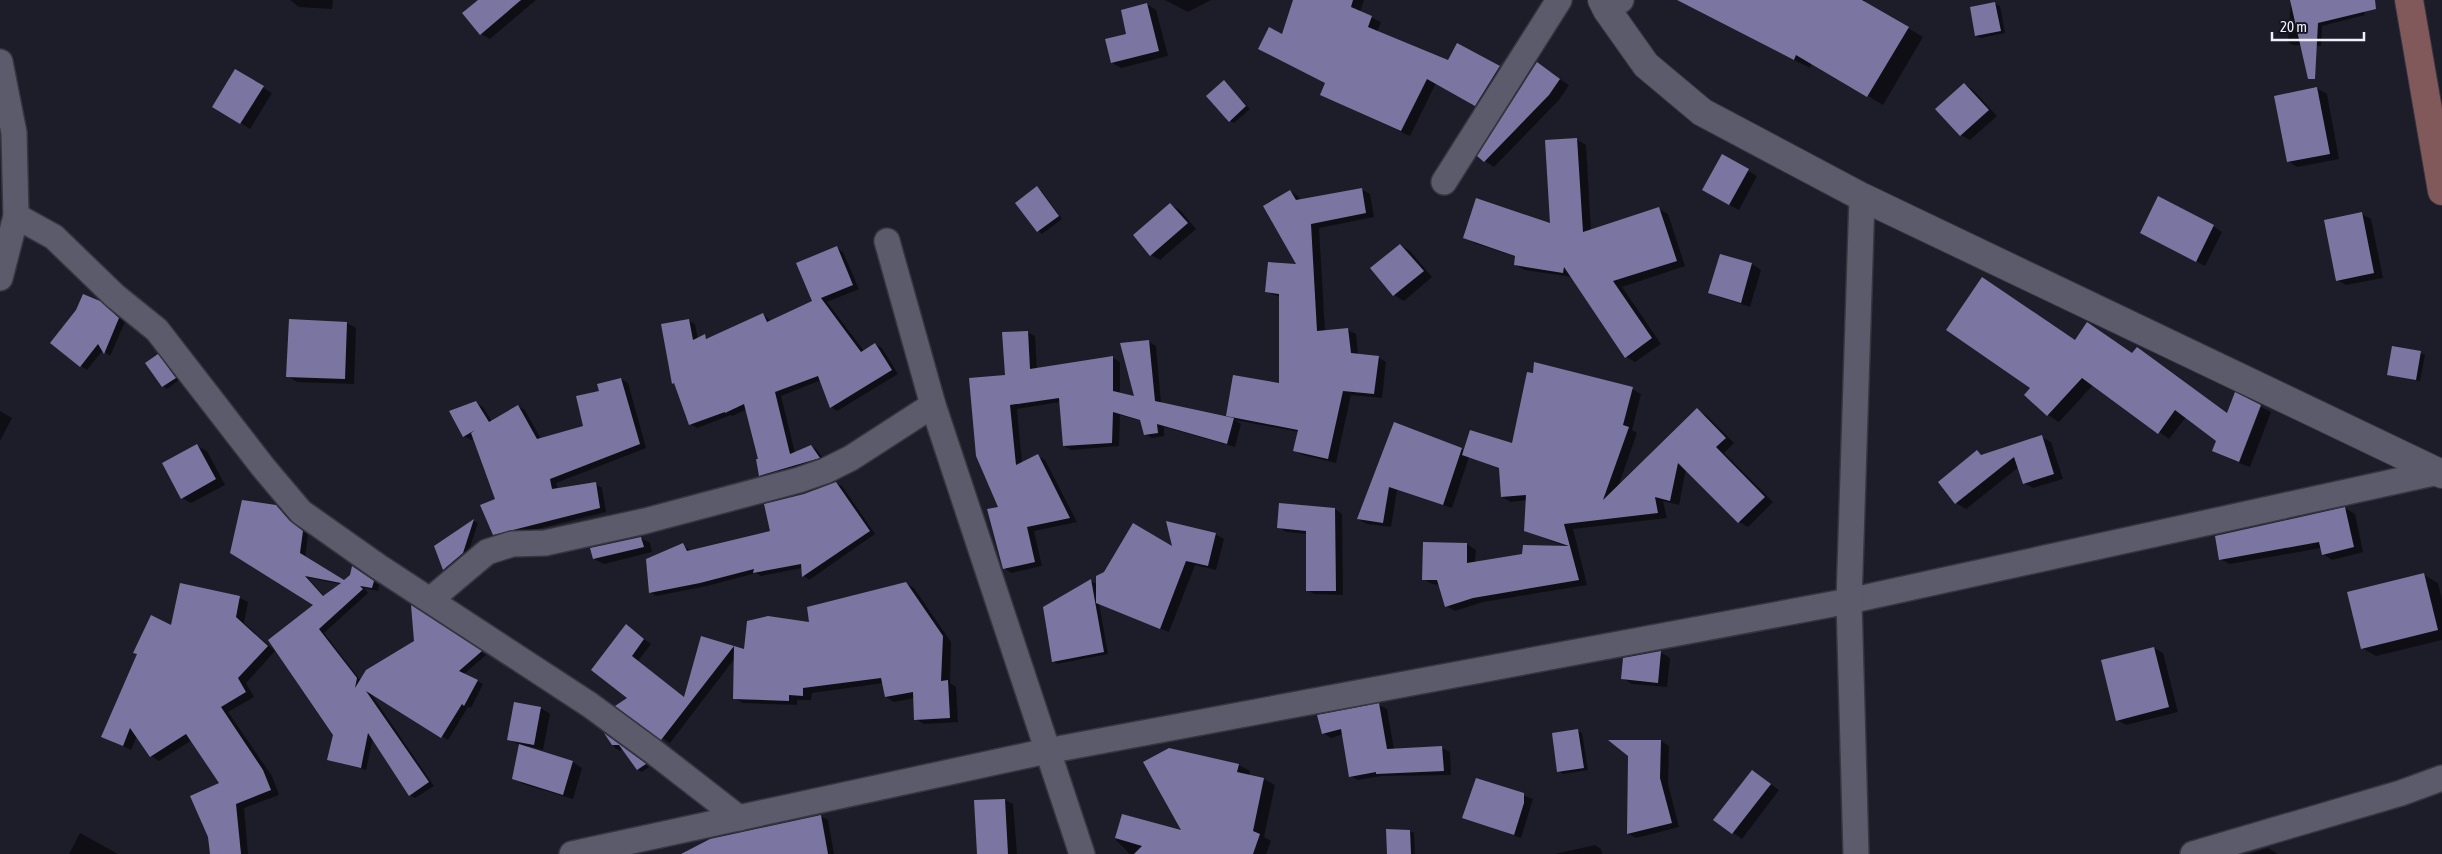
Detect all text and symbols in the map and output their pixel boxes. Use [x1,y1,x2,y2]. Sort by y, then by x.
scale bar [2272,10,2364,42]
text: 20 m [2280,18,2307,35]

